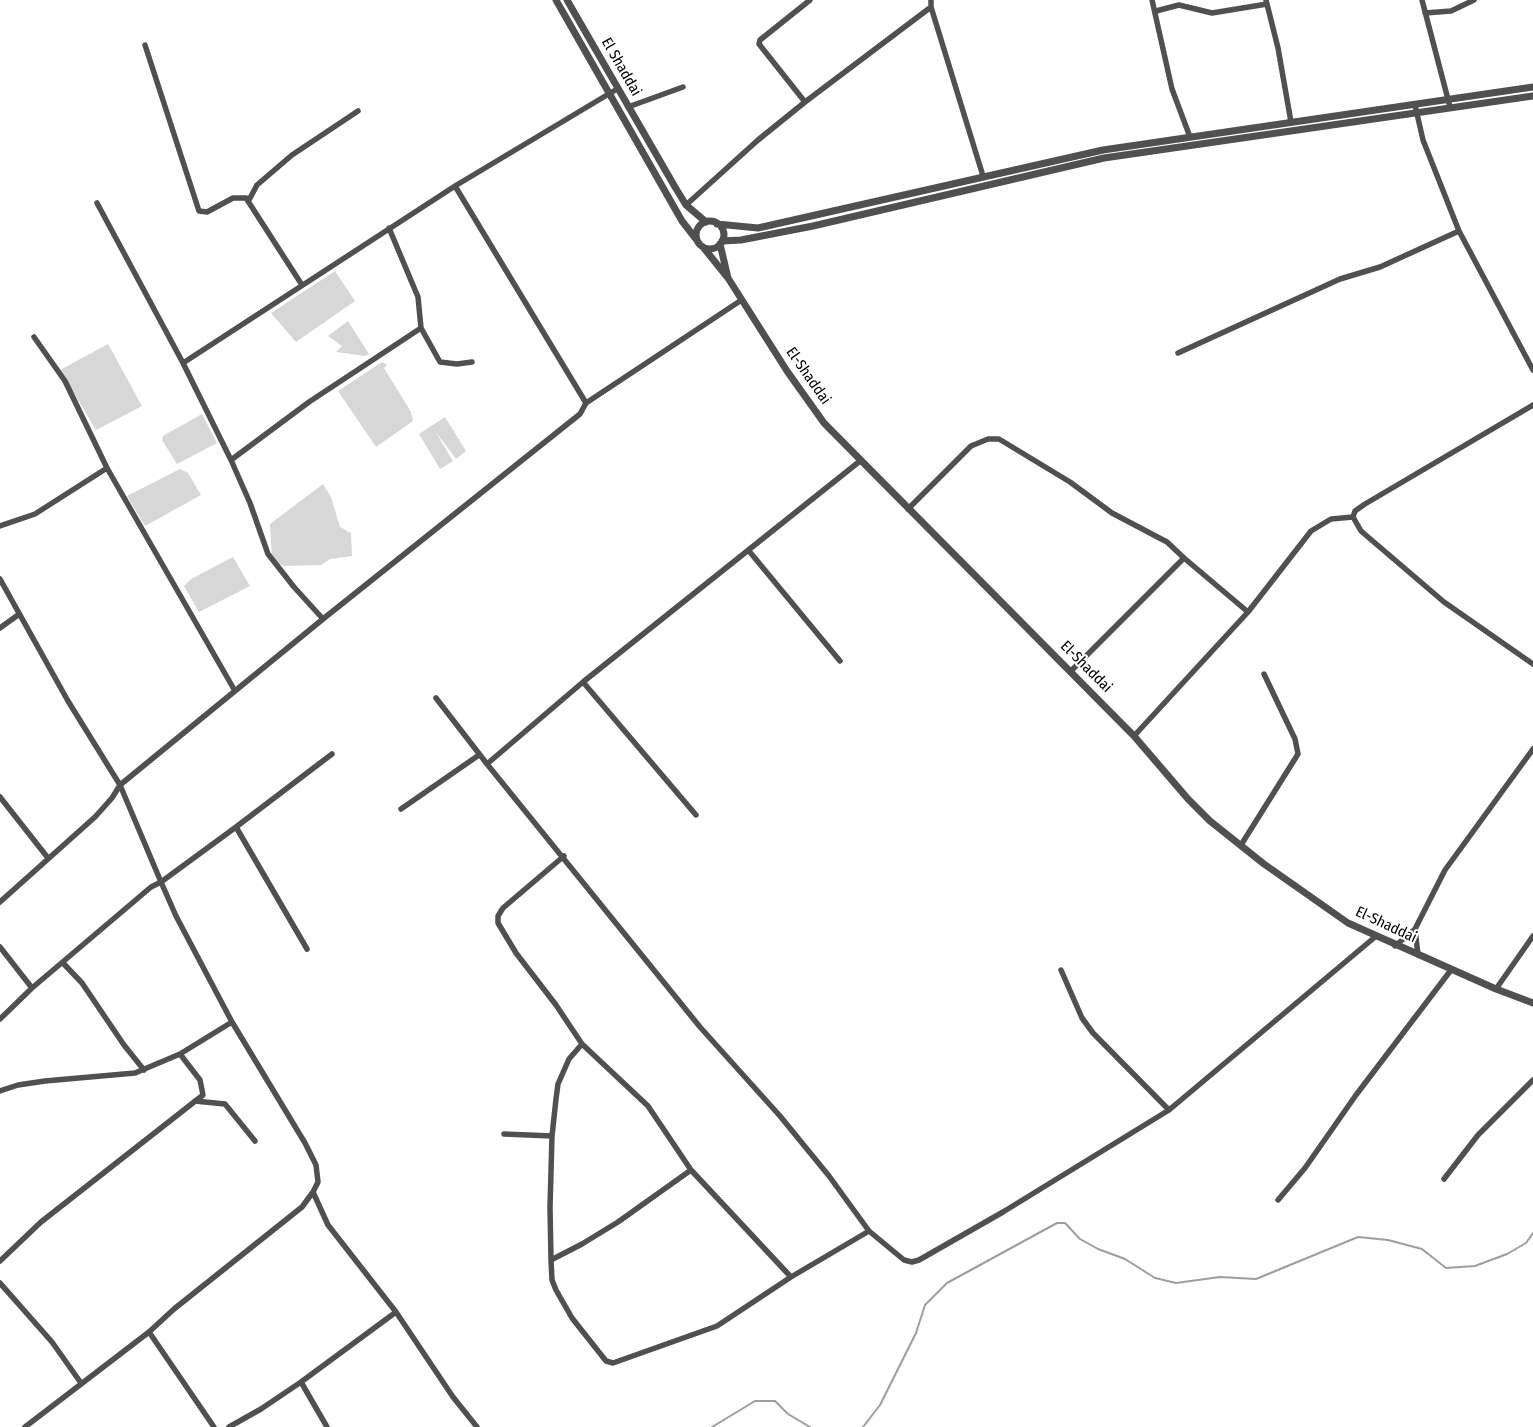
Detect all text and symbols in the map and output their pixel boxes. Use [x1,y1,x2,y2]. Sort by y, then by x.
street label: El Shaddai [597,35,645,99]
street label: El-Shaddai [782,344,834,408]
street label: El-Shaddai [1056,637,1116,697]
street label: El-Shaddai [1352,903,1420,947]

